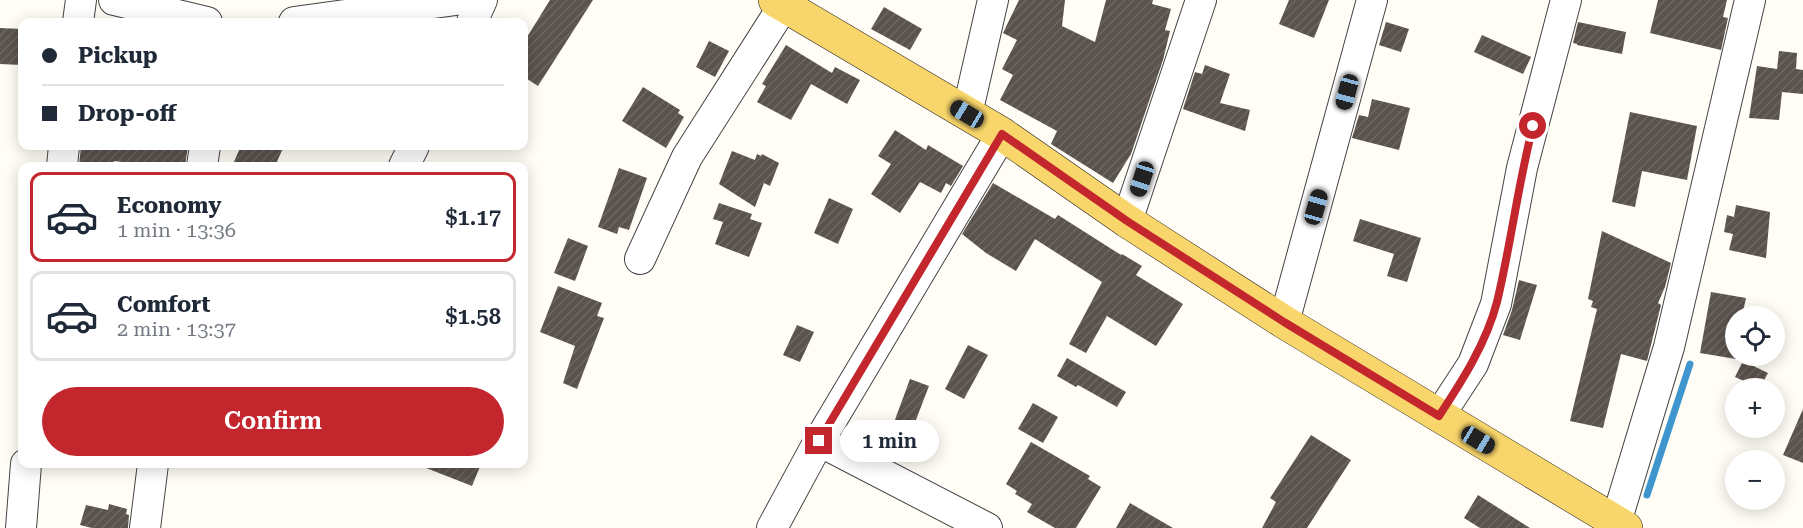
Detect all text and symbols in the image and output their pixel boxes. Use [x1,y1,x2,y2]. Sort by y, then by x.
text: Pickup [78,43,158,68]
car [1334,72,1360,112]
car [947,97,987,131]
text: Drop-off [78,101,176,126]
route start [1519,112,1546,139]
car [1128,159,1156,199]
car [1302,187,1330,227]
icon: car [45,190,99,244]
text: Economy [117,193,221,218]
text: $1.17 [445,205,501,230]
text: 1 min · 13:36 [117,218,236,242]
icon: car [45,289,99,343]
text: Comfort [117,292,210,317]
text: $1.58 [445,304,501,329]
map controls [1725,306,1785,510]
button: locate [1725,306,1785,366]
text: 2 min · 13:37 [117,317,236,341]
button: + [1725,378,1785,438]
button: Confirm [42,387,504,456]
callout: 1 min [840,420,939,462]
car [1458,423,1498,457]
route end [805,427,832,454]
text: 1 min [862,429,917,453]
button: − [1725,450,1785,510]

